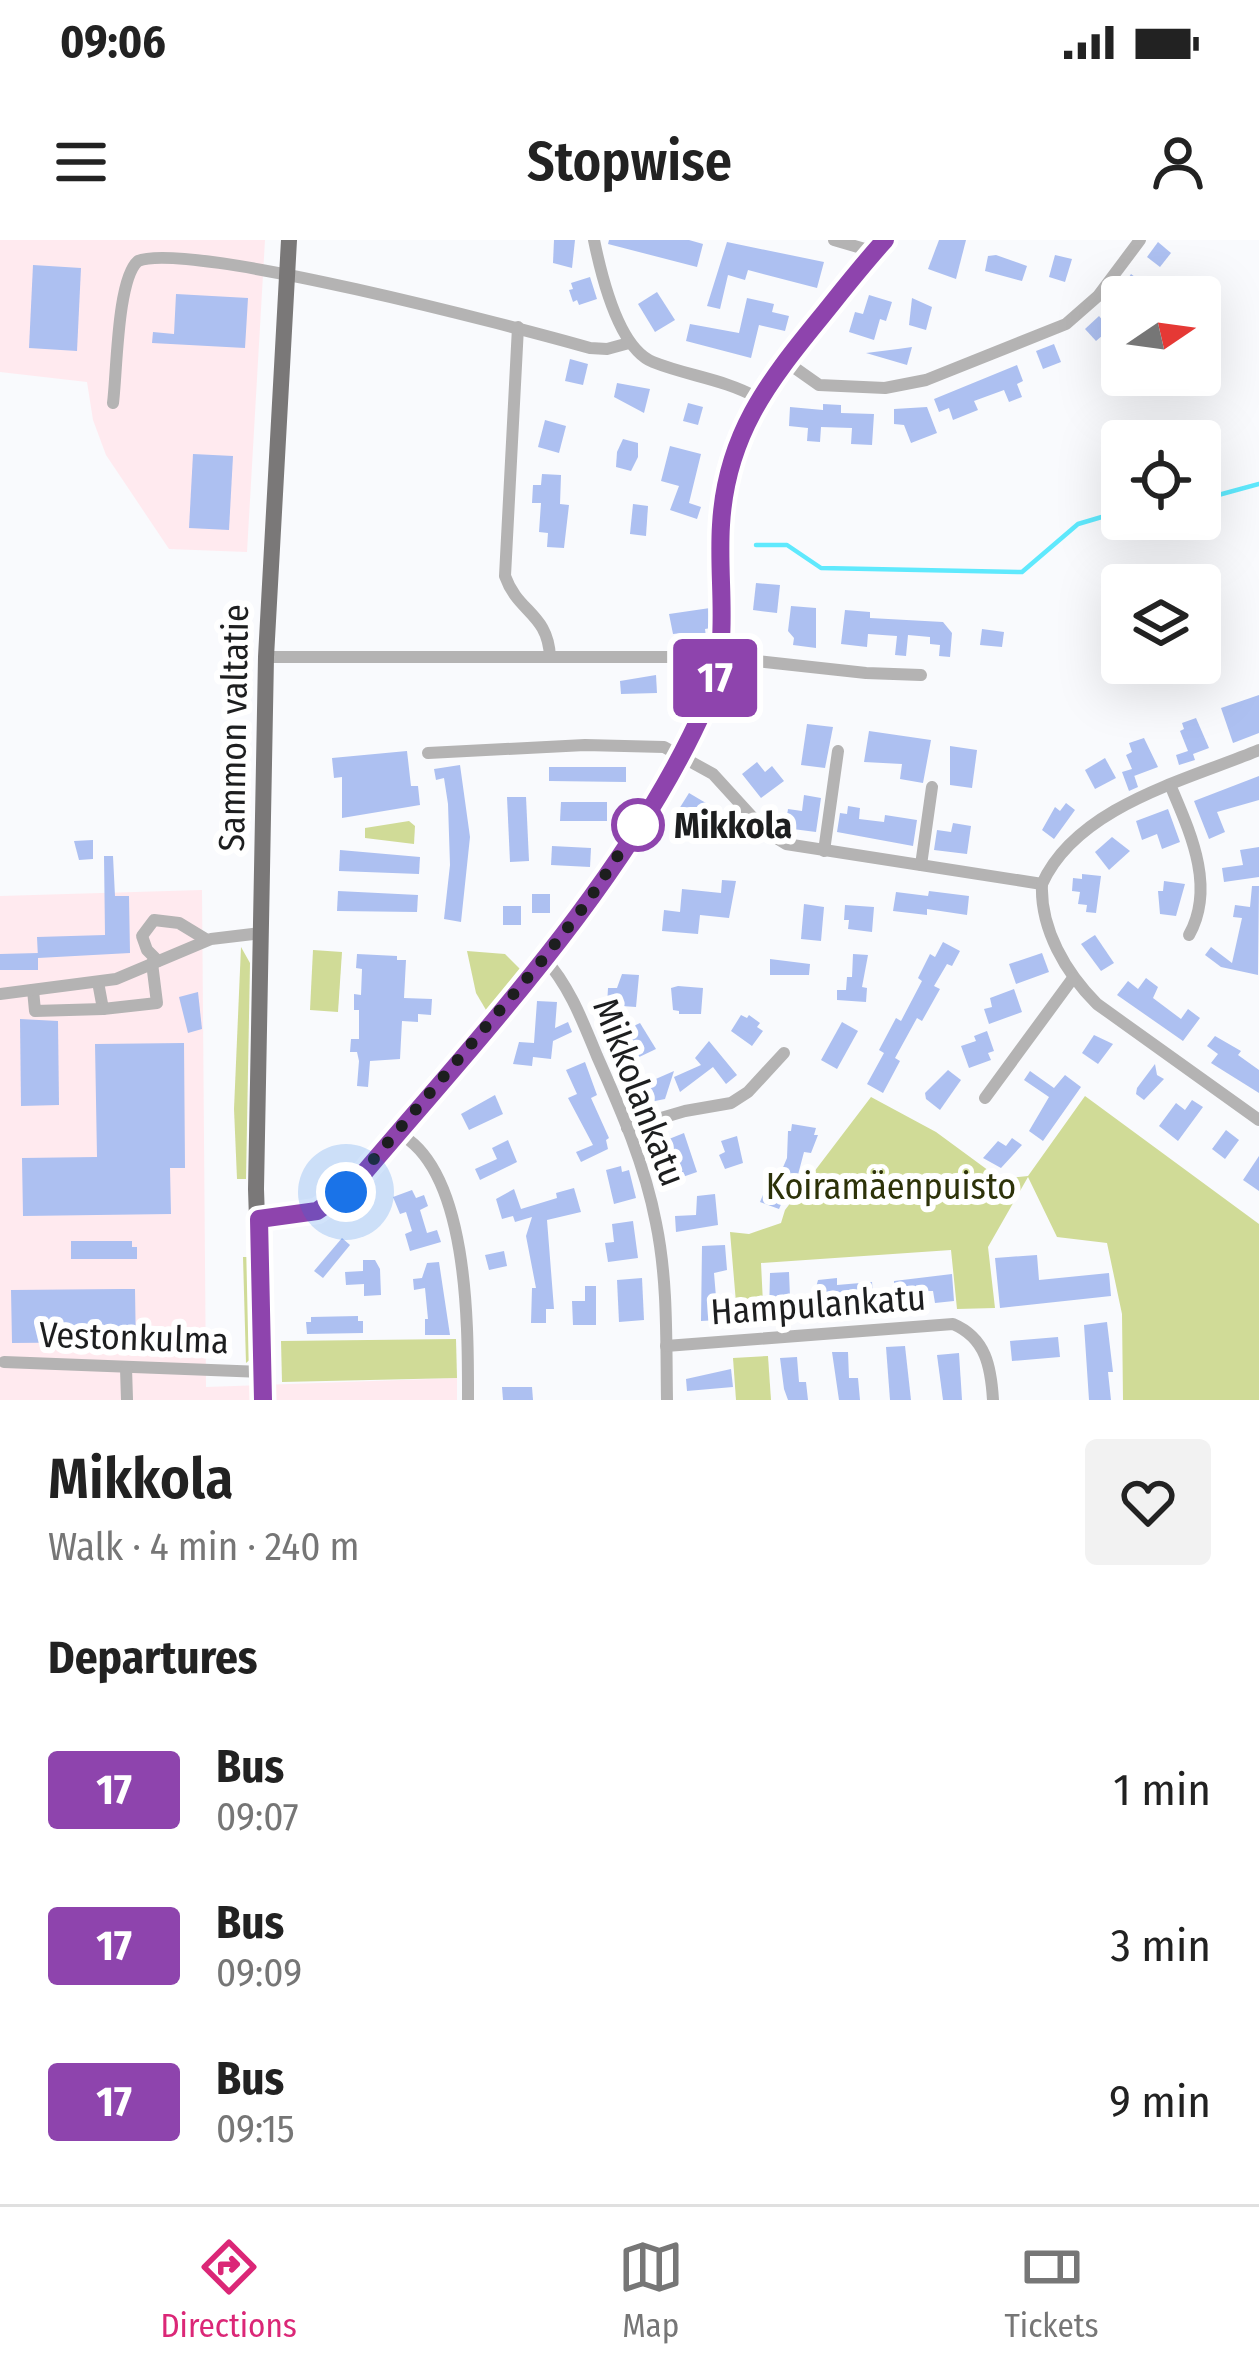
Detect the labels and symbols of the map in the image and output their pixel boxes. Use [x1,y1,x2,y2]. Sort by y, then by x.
north arrow [1101,276,1221,396]
street label: Sammon valtatie [210,604,258,852]
line badge: 17 [661,639,769,717]
marker: Mikkola [613,800,663,850]
place label: Mikkola [674,804,792,848]
street label: Mikkolankatu [583,992,695,1192]
your location [316,1162,376,1222]
park label: Koiramäenpuisto [766,1165,1016,1209]
street label: Hampulankatu [709,1276,927,1334]
street label: Vestonkulma [38,1313,230,1363]

